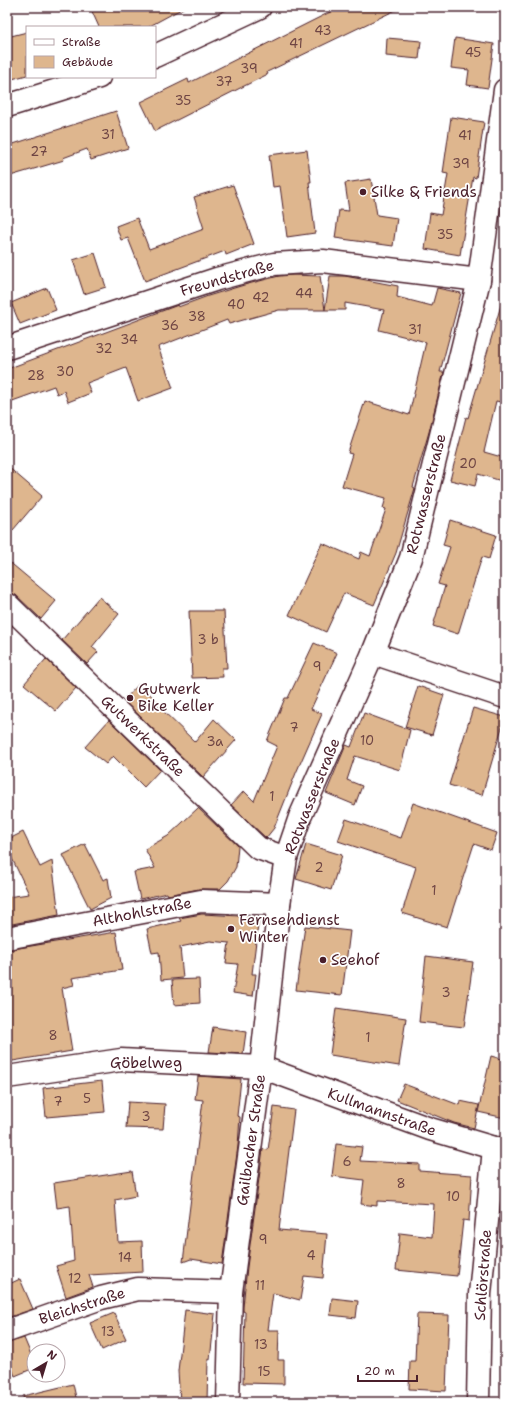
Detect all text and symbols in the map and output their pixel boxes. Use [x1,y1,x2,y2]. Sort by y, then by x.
house number: 43 [314,22,332,39]
legend [26,26,156,78]
text: Straße [62,34,101,50]
house number: 41 [289,35,303,52]
house number: 45 [465,44,481,61]
text: Gebäude [62,54,113,70]
house number: 39 [240,60,258,77]
house number: 37 [215,73,233,90]
house number: 35 [175,92,191,109]
house number: 31 [101,126,115,143]
house number: 41 [458,127,472,144]
house number: 27 [30,143,48,160]
house number: 39 [452,155,470,172]
place label: Silke & Friends [371,182,477,202]
marker: Silke & Friends [358,187,368,197]
house number: 35 [437,226,453,243]
street label: Freundstraße [178,255,276,301]
house number: 44 [295,285,313,302]
house number: 42 [252,289,270,306]
house number: 40 [227,296,245,313]
house number: 38 [188,308,206,325]
house number: 36 [161,317,179,334]
house number: 31 [408,321,422,338]
house number: 34 [120,331,138,348]
house number: 32 [95,340,113,357]
house number: 30 [56,363,74,380]
house number: 28 [27,367,45,384]
street label: Rotwasserstraße [401,432,451,556]
house number: 20 [459,455,477,472]
house number: 3 b [197,631,219,648]
house number: 9 [312,658,322,675]
place label: Gutwerk Bike Keller [138,679,214,716]
street label: Gutwerkstraße [97,691,189,781]
marker: Gutwerk Bike Keller [125,693,135,703]
house number: 7 [289,719,299,736]
house number: 10 [360,732,374,749]
house number: 3a [207,733,223,750]
street label: Rotwasserstraße [280,735,344,857]
house number: 1 [269,788,275,805]
house number: 2 [314,859,324,876]
house number: 1 [431,882,437,899]
street label: Althohlstraße [91,893,193,931]
place label: Fernsehdienst Winter [239,910,340,947]
marker: Fernsehdienst Winter [226,924,236,934]
place label: Seehof [331,950,380,970]
marker: Seehof [318,955,328,965]
house number: 3 [441,984,451,1001]
house number: 8 [48,1027,58,1044]
house number: 1 [365,1029,371,1046]
street label: Göbelweg [110,1053,182,1073]
street label: Gailbacher Straße [232,1073,270,1207]
street label: Kullmannstraße [325,1083,439,1141]
house number: 5 [83,1090,91,1107]
house number: 7 [53,1093,63,1110]
house number: 3 [141,1108,151,1125]
house number: 6 [342,1153,352,1170]
house number: 8 [396,1175,406,1192]
house number: 10 [446,1188,460,1205]
street label: Schlörstraße [470,1229,496,1321]
house number: 9 [258,1231,268,1248]
house number: 4 [306,1247,316,1264]
house number: 14 [118,1249,132,1266]
house number: 12 [68,1270,82,1287]
house number: 11 [255,1277,265,1294]
street label: Bleichstraße [36,1283,128,1329]
house number: 13 [101,1323,115,1340]
house number: 13 [254,1336,268,1353]
north arrow [26,1343,66,1383]
text: N [44,1347,60,1364]
scale bar [358,1357,417,1383]
house number: 15 [257,1363,271,1380]
text: 20 m [364,1363,395,1379]

